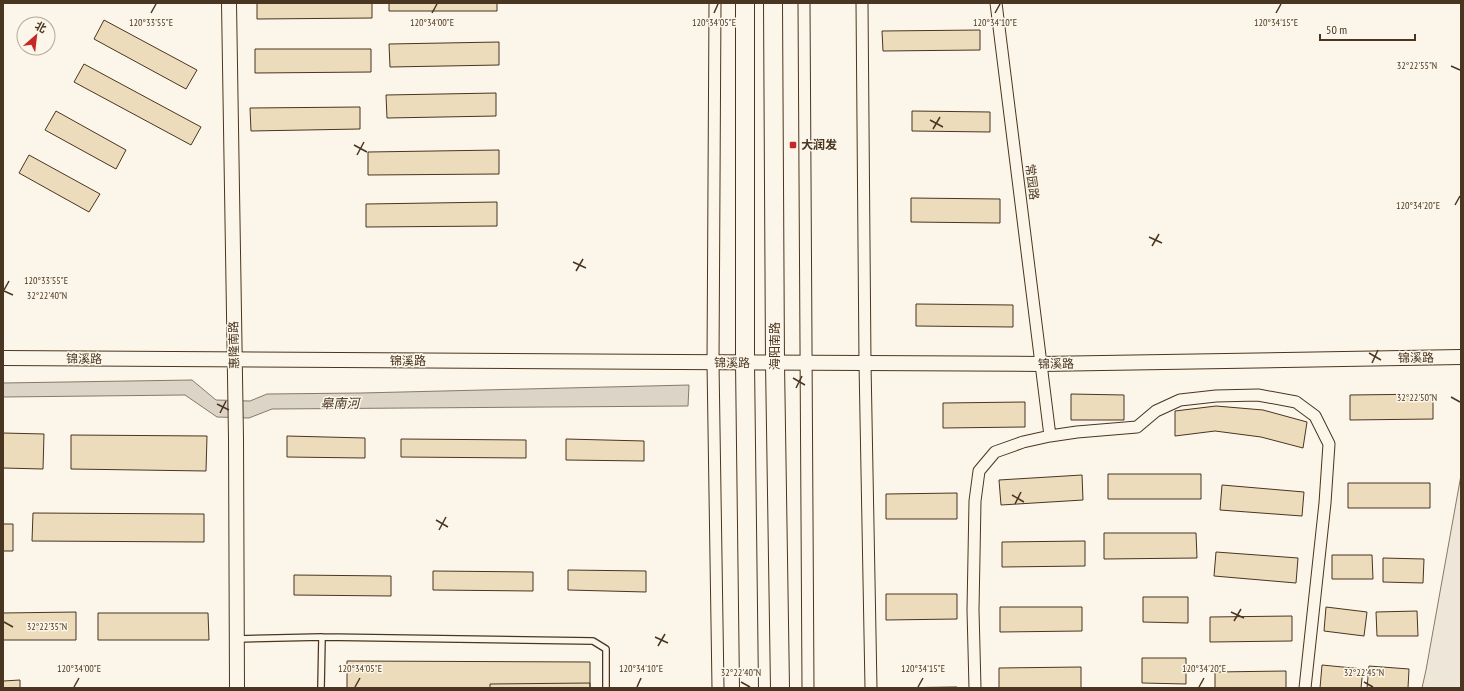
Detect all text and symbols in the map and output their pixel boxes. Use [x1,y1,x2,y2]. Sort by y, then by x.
north arrow [16,16,56,56]
text: 120°33'55"E [129,16,173,29]
text: 120°34'00"E [410,16,454,29]
text: 120°34'05"E [692,16,736,29]
text: 120°34'10"E [973,16,1017,29]
text: 120°34'15"E [1254,16,1298,29]
scale bar [1320,16,1415,42]
text: 北 [33,18,49,36]
text: 50 m [1326,22,1347,37]
text: 32°22'55"N [1397,59,1437,72]
place label: 大润发 [801,137,837,152]
marker: 大润发 [788,140,798,150]
street label: 常园路 [1023,163,1042,201]
text: 120°34'20"E [1396,199,1440,212]
text: 120°33'55"E [24,274,68,287]
text: 32°22'40"N [27,289,67,302]
street label: 惠隆南路 [226,321,241,369]
street label: 海阳南路 [767,322,782,370]
street label: 锦溪路 [1398,350,1434,365]
street label: 锦溪路 [66,351,102,366]
street label: 锦溪路 [390,353,426,368]
street label: 锦溪路 [714,355,750,370]
street label: 锦溪路 [1038,356,1074,371]
text: 32°22'50"N [1397,391,1437,404]
water label: 皋南河 [320,395,363,412]
text: 32°22'35"N [27,620,67,633]
text: 120°34'00"E [57,662,101,675]
text: 120°34'05"E [338,662,382,675]
text: 120°34'10"E [619,662,663,675]
text: 120°34'15"E [901,662,945,675]
text: 120°34'20"E [1182,662,1226,675]
text: 32°22'40"N [721,666,761,679]
text: 32°22'45"N [1344,666,1384,679]

